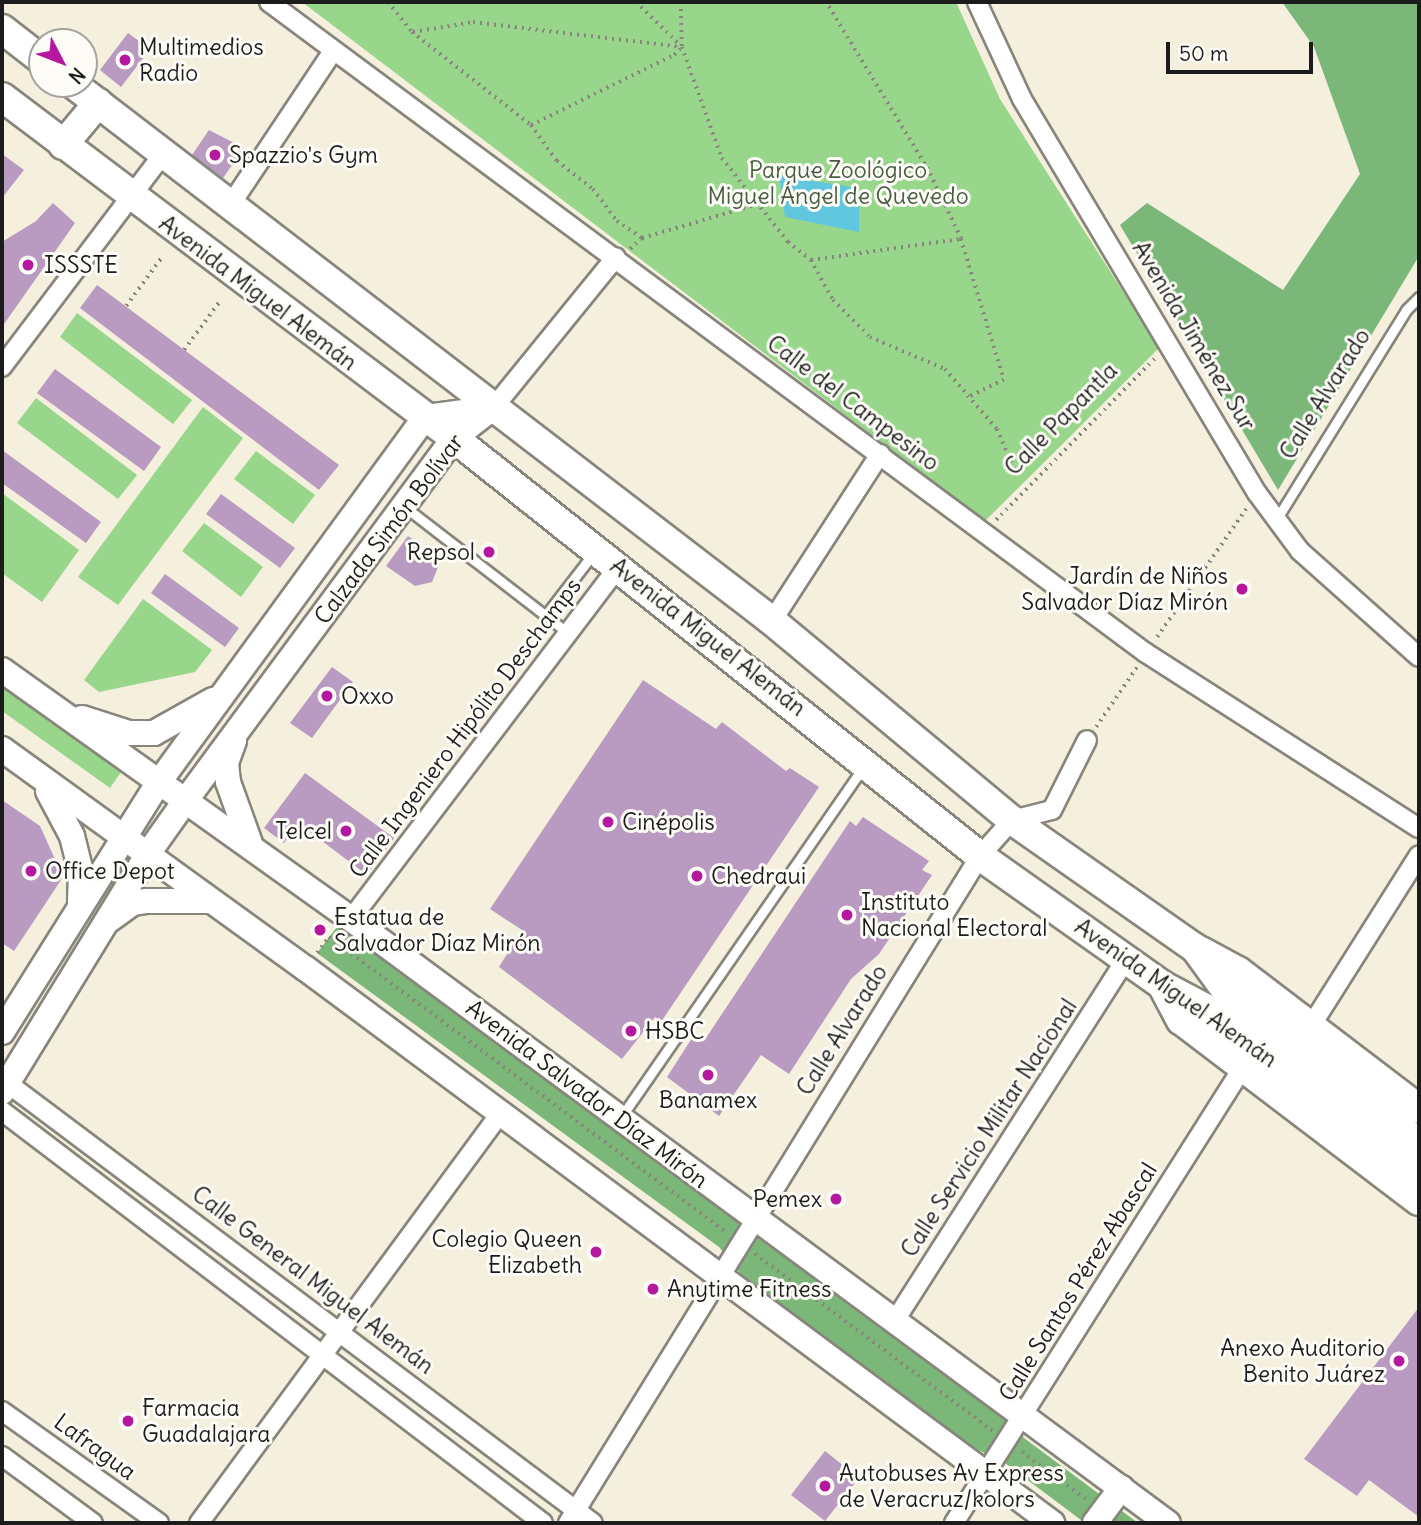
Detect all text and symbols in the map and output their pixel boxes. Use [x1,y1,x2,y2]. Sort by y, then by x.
north arrow [28,28,98,98]
scale bar [1169,28,1316,72]
place label: Multimedios Radio [139,33,264,87]
text: 50 m [1179,40,1228,67]
marker: Multimedios Radio [117,52,133,68]
text: N [64,63,90,89]
place label: Spazzio's Gym [229,141,378,169]
marker: Spazzio's Gym [207,147,223,163]
park label: Parque Zoológico Miguel Ángel de Quevedo [707,156,969,210]
street label: Avenida Miguel Alemán [154,210,362,376]
street label: Avenida Jiménez Sur [1126,236,1262,436]
place label: ISSSTE [44,251,118,279]
marker: ISSSTE [18,255,38,275]
street label: Calle Alvarado [1274,324,1376,464]
street label: Calle del Campesino [762,329,944,477]
street label: Calle Papantla [999,357,1123,481]
street label: Calzada Simón Bolívar [308,428,470,630]
place label: Repsol [407,538,475,566]
marker: Repsol [481,544,497,560]
street label: Avenida Miguel Alemán [605,552,811,722]
place label: Jardín de Niños Salvador Díaz Mirón [1021,562,1228,616]
street label: Calle Ingeniero Hipólito Deschamps [343,573,587,883]
marker: Jardín de Niños Salvador Díaz Mirón [1234,581,1250,597]
place label: Oxxo [341,682,394,710]
marker: Oxxo [319,688,335,704]
place label: Cinépolis [622,808,715,836]
marker: Cinépolis [600,814,616,830]
place label: Telcel [275,817,332,845]
marker: Telcel [338,823,354,839]
place label: Office Depot [45,857,174,885]
place label: Chedraui [711,862,806,890]
marker: Office Depot [23,863,39,879]
marker: Chedraui [689,868,705,884]
place label: Instituto Nacional Electoral [861,888,1047,942]
place label: Estatua de Salvador Díaz Mirón [334,903,541,957]
marker: Instituto Nacional Electoral [839,907,855,923]
street label: Avenida Miguel Alemán [1070,913,1282,1073]
marker: Estatua de Salvador Díaz Mirón [312,922,328,938]
street label: Calle Alvarado [791,960,893,1100]
street label: Avenida Salvador Díaz Mirón [461,994,713,1194]
street label: Calle Servicio Militar Nacional [895,994,1083,1262]
place label: HSBC [645,1017,705,1045]
marker: HSBC [623,1023,639,1039]
marker: Banamex [700,1067,716,1083]
place label: Banamex [659,1086,757,1114]
street label: Calle Santos Pérez Abascal [993,1158,1163,1406]
street label: Calle General Miguel Alemán [187,1180,439,1380]
place label: Pemex [753,1185,822,1213]
marker: Pemex [828,1191,844,1207]
place label: Colegio Queen Elizabeth [431,1225,582,1279]
marker: Colegio Queen Elizabeth [588,1244,604,1260]
place label: Anytime Fitness [667,1275,832,1303]
marker: Anytime Fitness [645,1281,661,1297]
place label: Anexo Auditorio Benito Juárez [1220,1334,1385,1388]
marker: Anexo Auditorio Benito Juárez [1391,1353,1407,1369]
place label: Farmacia Guadalajara [142,1394,270,1448]
street label: Lafragua [49,1408,141,1486]
marker: Farmacia Guadalajara [120,1413,136,1429]
place label: Autobuses Av Express de Veracruz/kolors [839,1459,1064,1513]
marker: Autobuses Av Express de Veracruz/kolors [817,1478,833,1494]

